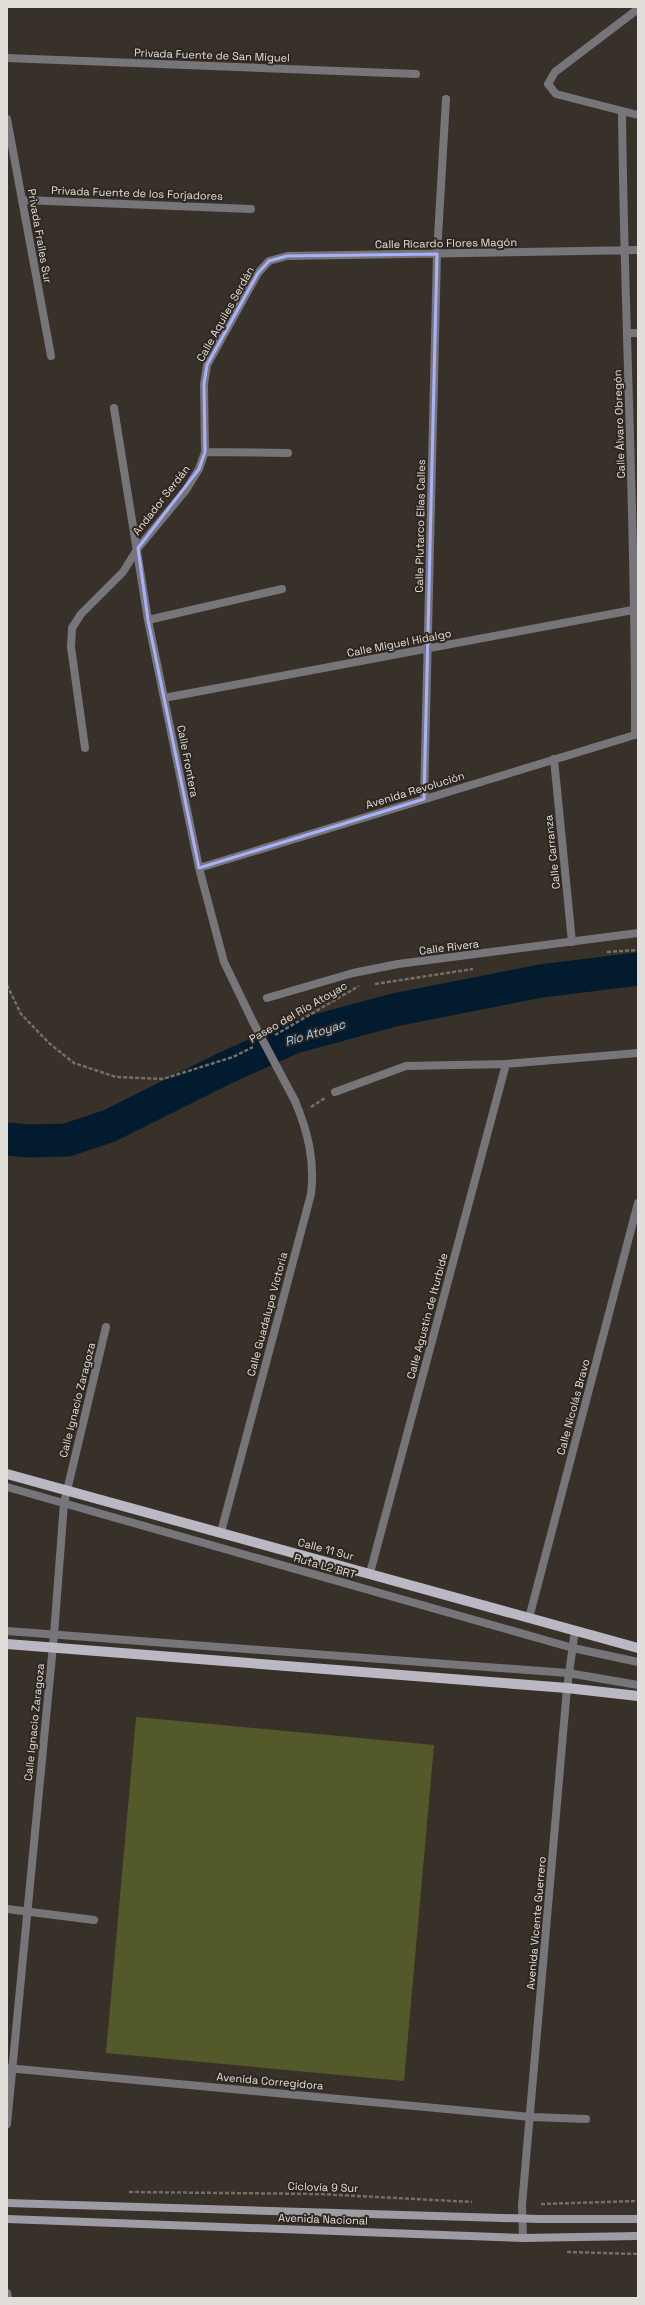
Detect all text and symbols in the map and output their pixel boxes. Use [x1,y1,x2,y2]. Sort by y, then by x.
street label: Privada Fuente de San Miguel [134,45,290,65]
street label: Privada Fuente de los Forjadores [51,183,223,203]
street label: Privada Frailes Sur [25,188,55,284]
street label: Calle Ricardo Flores Magón [375,235,517,251]
street label: Calle Aquiles Serdán [193,264,257,364]
street label: Calle Álvaro Obregón [610,369,628,479]
street label: Calle Plutarco Elías Calles [412,459,428,593]
street label: Andador Serdán [129,462,193,538]
street label: Calle Miguel Hidalgo [346,626,453,660]
street label: Calle Frontera [174,724,202,799]
street label: Avenida Revolución [364,768,466,812]
street label: Calle Carranza [541,813,563,890]
street label: Calle Rivera [418,936,480,958]
street label: Paseo del Río Atoyac [247,979,349,1045]
water label: Río Atoyac [283,1017,347,1049]
street label: Calle Guadalupe Victoria [244,1250,291,1378]
street label: Calle Agustín de Iturbide [403,1251,451,1381]
street label: Calle Ignacio Zaragoza [56,1340,98,1459]
street label: Calle Nicolás Bravo [553,1357,593,1457]
street label: Calle 11 Sur [296,1535,356,1563]
street label: Ruta L2 BRT [292,1550,358,1582]
street label: Calle Ignacio Zaragoza [21,1662,47,1782]
street label: Avenida Vicente Guerrero [523,1856,549,1990]
street label: Avenida Corregidora [216,2069,325,2093]
street label: Ciclovía 9 Sur [287,2179,359,2195]
street label: Avenida Nacional [278,2210,368,2228]

